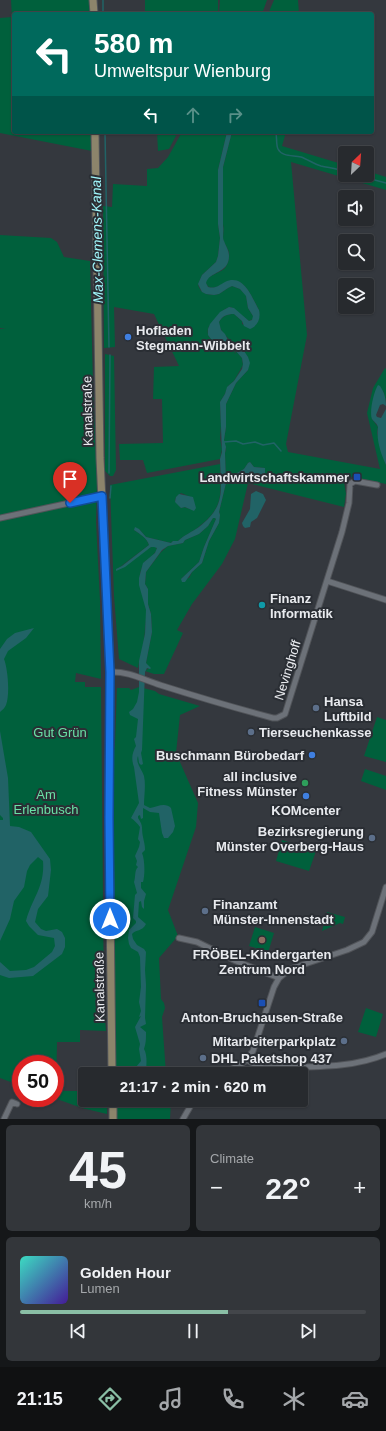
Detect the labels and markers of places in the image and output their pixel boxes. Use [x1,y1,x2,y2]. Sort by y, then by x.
place label: Hofladen Stegmann-Wibbelt [136,323,251,353]
marker: Hofladen Stegmann-Wibbelt [123,332,133,342]
pin [53,462,87,503]
place label: Landwirtschaftskammer [199,470,349,485]
marker: Landwirtschaftskammer [352,472,362,482]
place label: Finanz Informatik [270,591,334,621]
marker: Finanz Informatik [257,600,267,610]
place label: Hansa Luftbild [324,694,372,724]
marker: Hansa Luftbild [311,703,321,713]
place label: Tierseuchenkasse [259,725,372,740]
marker: Tierseuchenkasse [246,727,256,737]
place label: Buschmann Bürobedarf [156,748,305,763]
marker: Buschmann Bürobedarf [307,750,317,760]
place label: all inclusive Fitness Münster [197,769,297,799]
marker: all inclusive Fitness Münster [300,778,310,788]
marker: KOMcenter [301,791,311,801]
place label: KOMcenter [271,803,341,818]
place label: Bezirksregierung Münster Overberg-Haus [216,824,364,854]
marker: Bezirksregierung Münster Overberg-Haus [367,833,377,843]
place label: Finanzamt Münster-Innenstadt [213,897,334,927]
marker: Finanzamt Münster-Innenstadt [200,906,210,916]
marker: FRÖBEL-Kindergarten Zentrum Nord [257,935,267,945]
place label: FRÖBEL-Kindergarten Zentrum Nord [193,947,331,977]
marker: Anton-Bruchausen-Straße [257,998,267,1008]
place label: Anton-Bruchausen-Straße [181,1010,343,1025]
place label: Mitarbeiterparkplatz [212,1034,336,1049]
marker: Mitarbeiterparkplatz [339,1036,349,1046]
place label: DHL Paketshop 437 [211,1051,332,1066]
marker: DHL Paketshop 437 [198,1053,208,1063]

